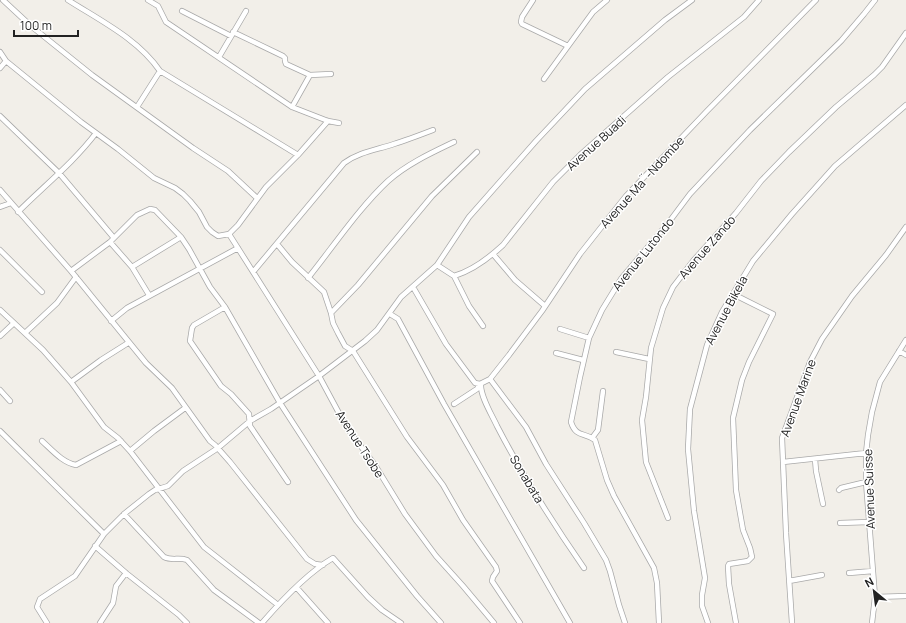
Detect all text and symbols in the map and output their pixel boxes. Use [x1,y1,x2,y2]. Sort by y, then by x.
scale bar [14,12,78,38]
text: 100 m [20,17,52,34]
street label: Avenue Buadi [563,112,629,174]
street label: Avenue Ma¨-Ndombe [596,132,688,232]
street label: Avenue Zando [675,212,739,282]
street label: Avenue Lutondo [608,214,678,294]
street label: Avenue Bikela [701,272,751,348]
street label: Avenue Marine [776,357,820,439]
street label: Avenue Tsobe [332,407,388,481]
street label: Avenue Suisse [859,449,879,529]
street label: Sonabata [506,452,548,506]
north arrow [854,571,894,611]
text: N [862,573,876,590]

